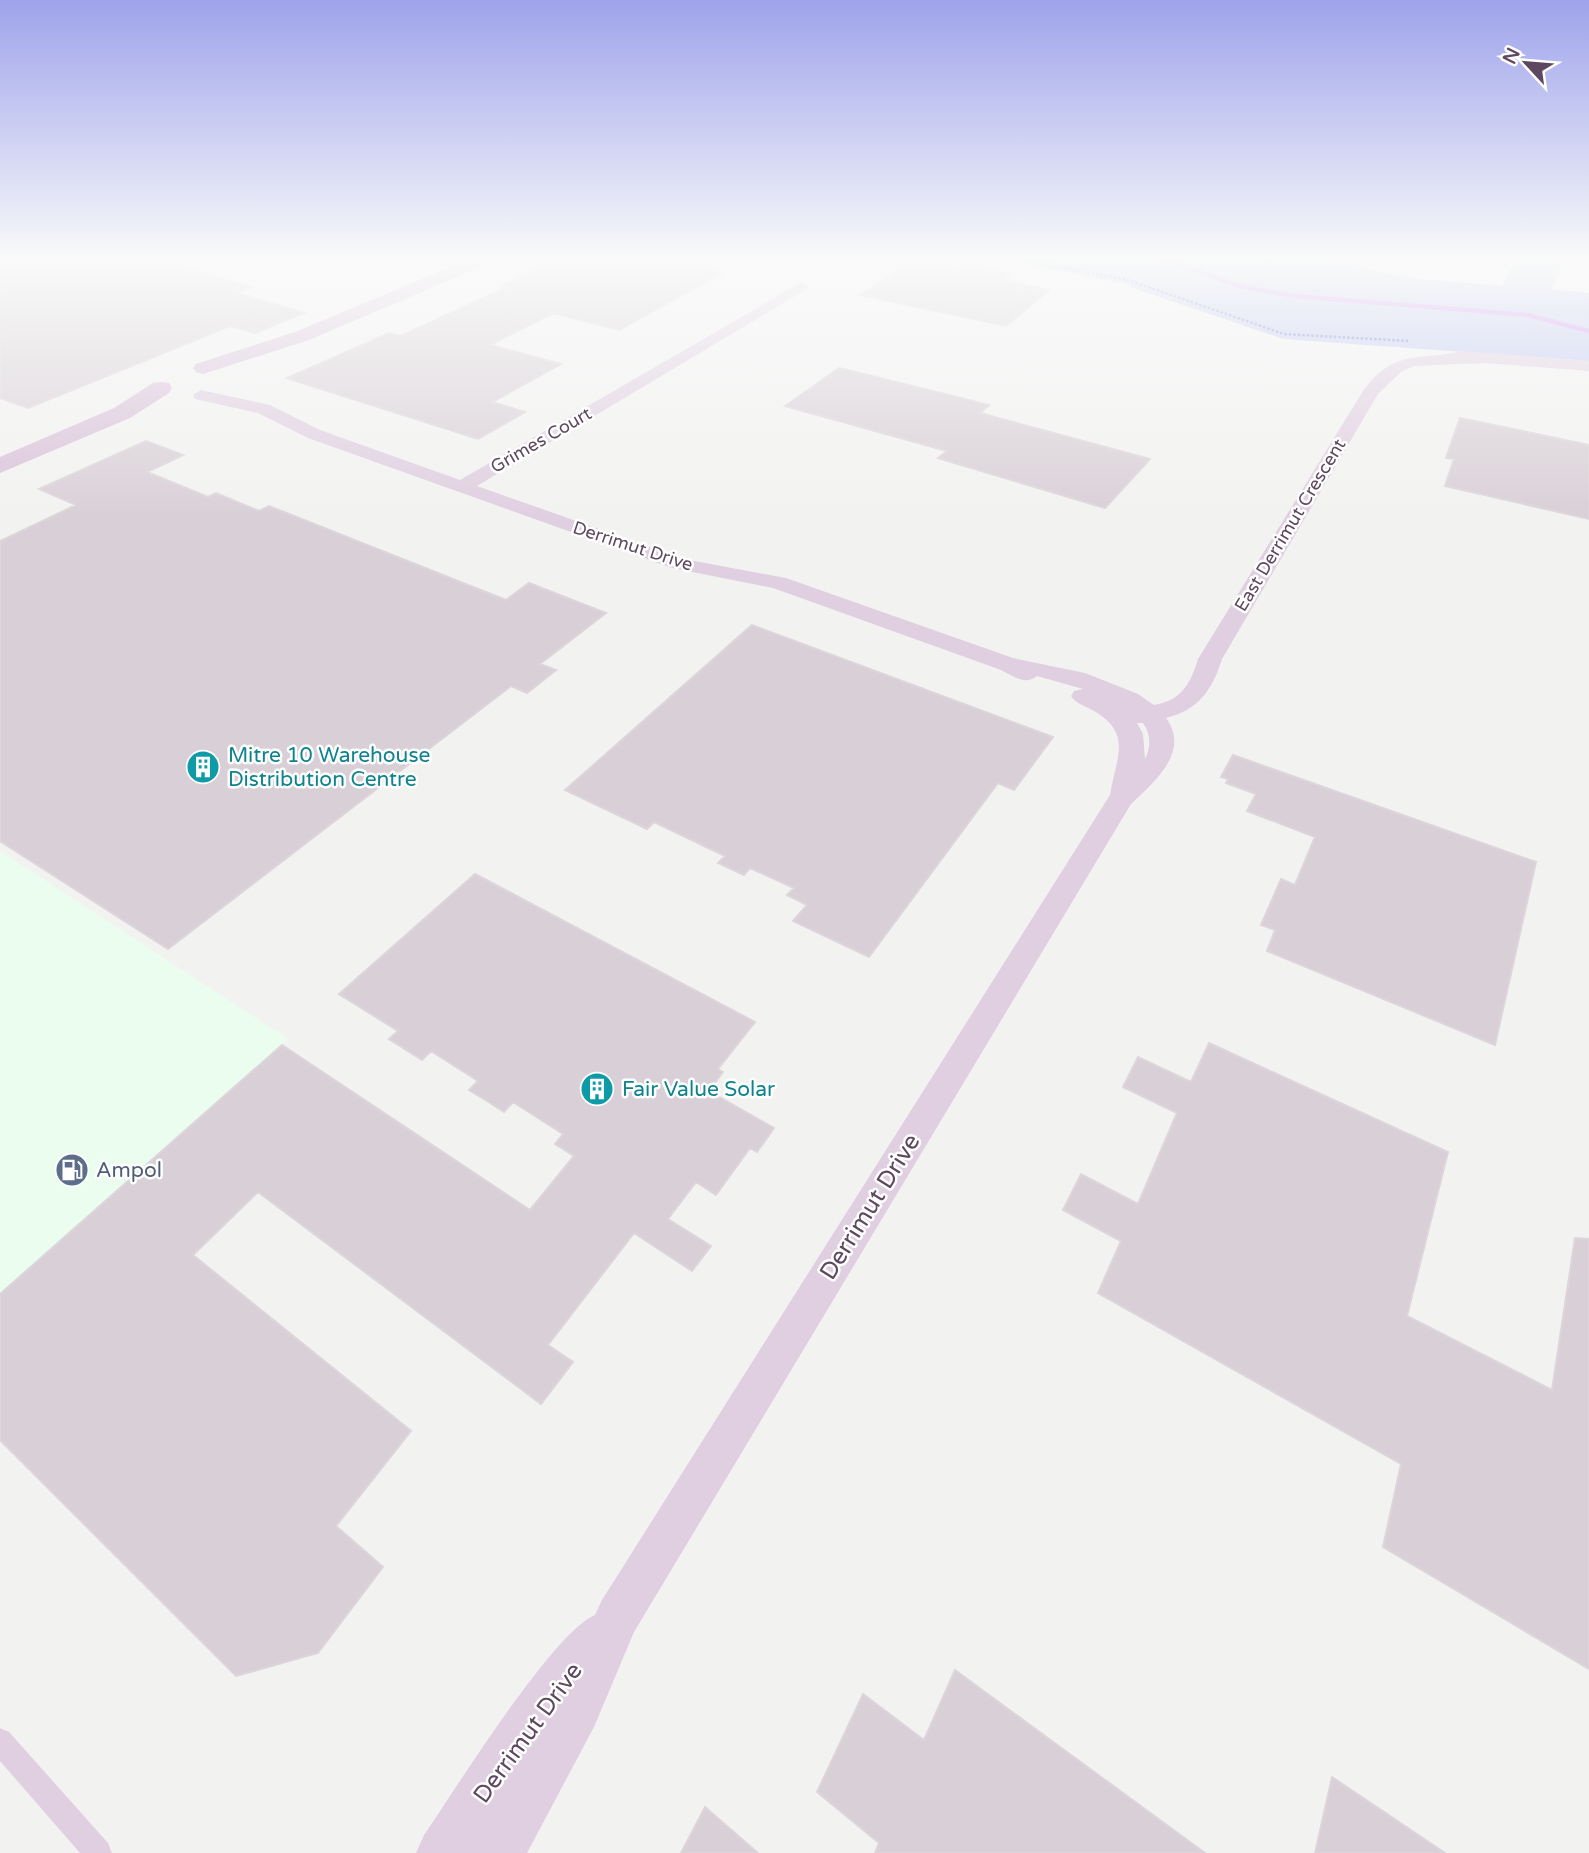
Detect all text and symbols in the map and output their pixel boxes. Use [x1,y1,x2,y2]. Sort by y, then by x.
north arrow [1491,28,1561,98]
text: N [1498,44,1525,68]
street label: Grimes Court [487,402,596,478]
street label: East Derrimut Crescent [1230,435,1350,615]
street label: Derrimut Drive [570,516,696,576]
place label: Mitre 10 Warehouse Distribution Centre [228,743,430,792]
building icon: Mitre 10 Warehouse Distribution Centre [184,748,222,786]
building icon: Fair Value Solar [578,1070,616,1108]
place label: Fair Value Solar [622,1077,775,1102]
street label: Derrimut Drive [814,1129,926,1285]
fuel station icon: Ampol [53,1151,91,1189]
place label: Ampol [96,1158,162,1183]
street label: Derrimut Drive [467,1657,589,1809]

